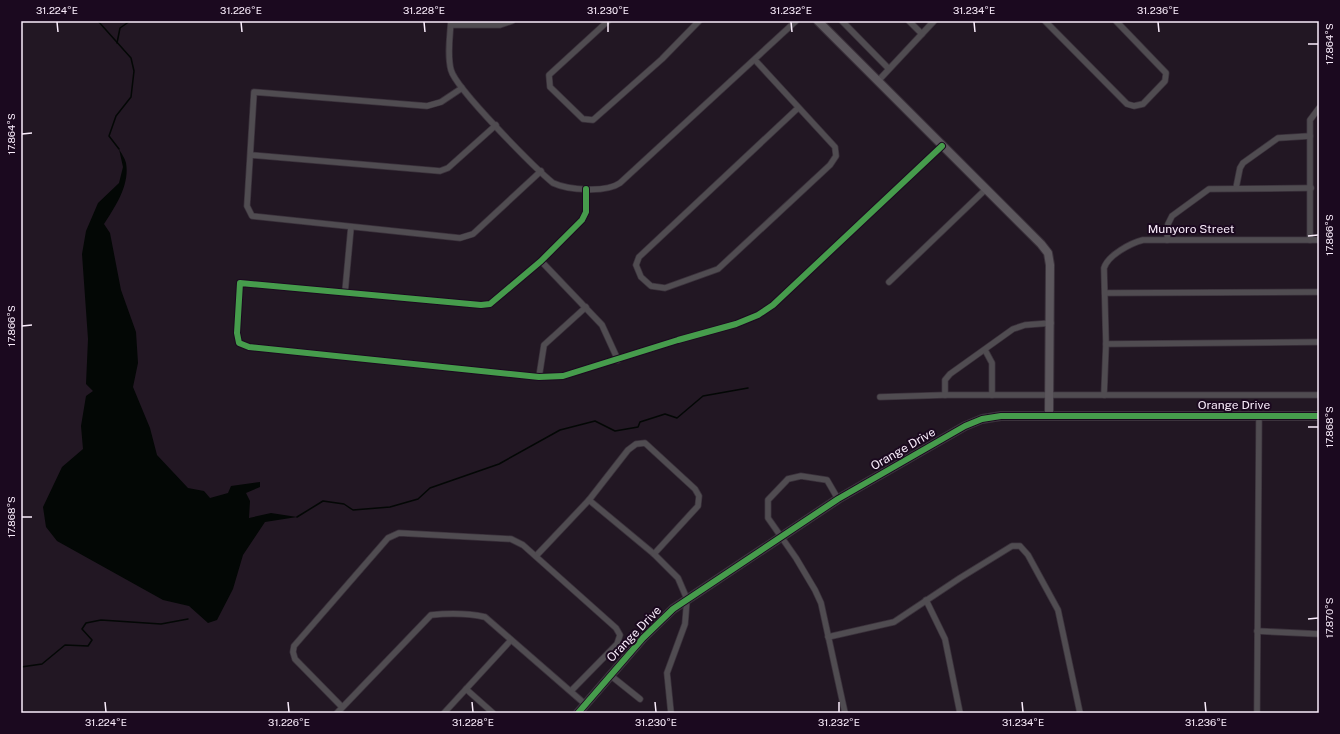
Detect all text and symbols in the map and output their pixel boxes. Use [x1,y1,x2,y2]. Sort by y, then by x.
text: 31.224°E [36,4,78,16]
text: 31.226°E [220,4,262,16]
text: 31.228°E [403,4,445,16]
text: 31.230°E [587,4,629,16]
text: 31.232°E [770,4,812,16]
text: 31.234°E [953,4,995,16]
text: 31.236°E [1137,4,1179,16]
text: 17.864°S [1323,23,1335,65]
text: 17.864°S [5,113,17,155]
text: 17.866°S [1323,214,1335,256]
street label: Munyoro Street [1148,222,1235,236]
text: 17.866°S [5,305,17,347]
street label: Orange Drive [1198,398,1270,412]
text: 17.868°S [1323,406,1335,448]
street label: Orange Drive [868,425,938,473]
text: 17.868°S [5,496,17,538]
text: 17.870°S [1323,597,1335,638]
street label: Orange Drive [604,603,664,665]
text: 31.224°E [85,716,127,728]
text: 31.226°E [268,716,310,728]
text: 31.228°E [452,716,494,728]
text: 31.230°E [635,716,677,728]
text: 31.232°E [818,716,860,728]
text: 31.234°E [1002,716,1044,728]
text: 31.236°E [1185,716,1227,728]

